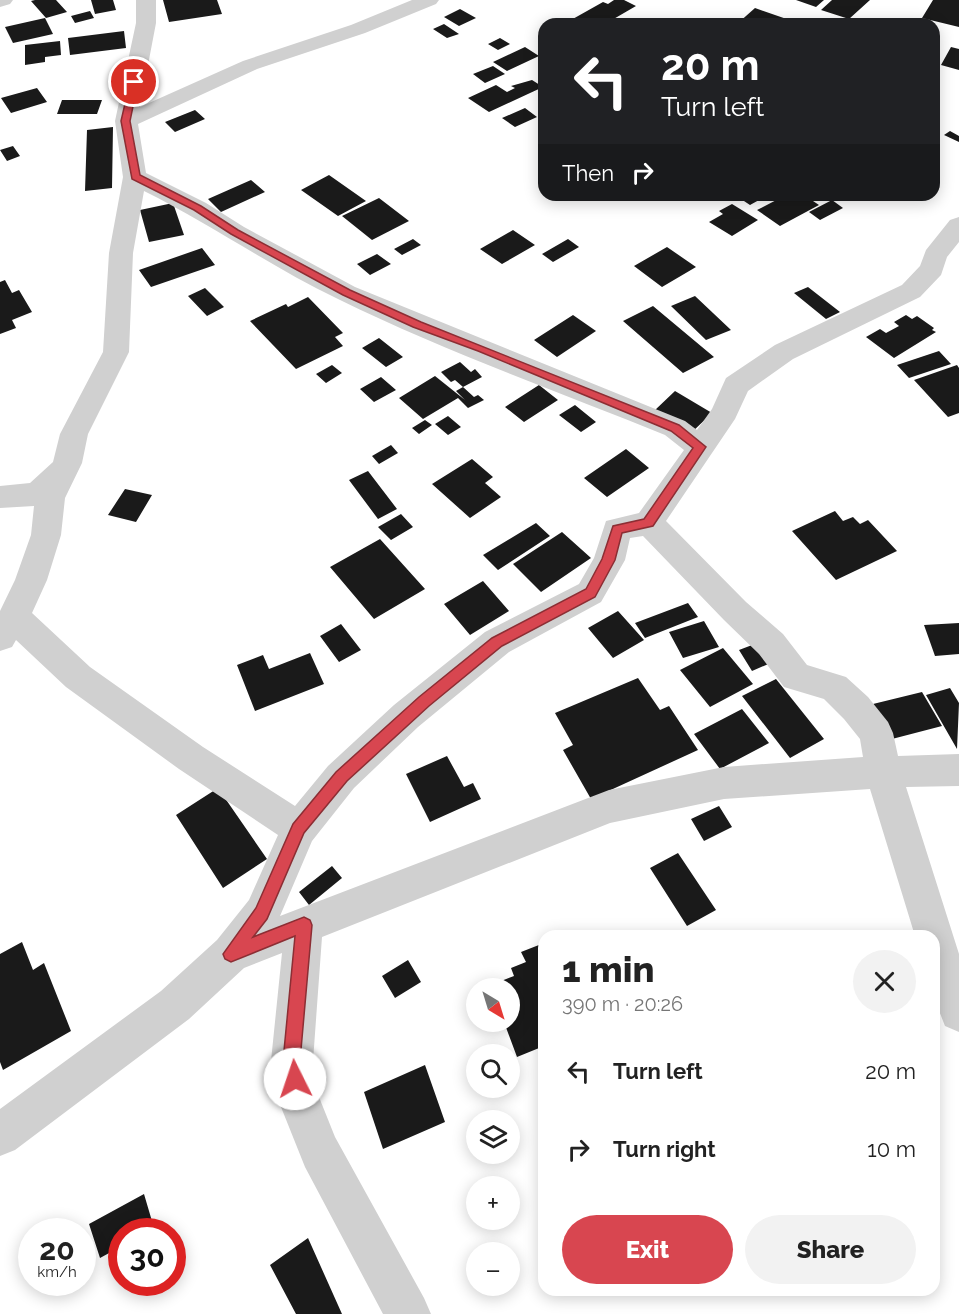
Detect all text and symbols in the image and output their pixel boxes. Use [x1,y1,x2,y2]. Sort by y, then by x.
text: 20 m [661,41,760,90]
icon: left [562,42,640,120]
pin [108,56,159,107]
icon: arrive [117,65,150,98]
text: Turn left [661,91,764,122]
icon: right [626,156,659,189]
text: Then [562,160,614,186]
text: 1 min [562,948,654,990]
button: close [853,950,916,1013]
north arrow [466,978,520,1032]
map controls [466,978,520,1296]
text: 390 m · 20:26 [562,992,683,1016]
button: search [466,1044,520,1098]
position arrow [263,1047,327,1111]
icon: left [562,1055,595,1088]
text: Turn left [613,1058,703,1084]
text: 20 m [865,1058,916,1084]
button: layers [466,1110,520,1164]
icon: right [562,1133,595,1166]
text: Turn right [613,1136,716,1162]
text: 10 m [867,1136,916,1162]
button: + [466,1176,520,1230]
button: Exit [562,1215,733,1284]
button: Share [745,1215,916,1284]
speed limit sign: 30 [108,1218,186,1296]
text: 20 [39,1232,75,1267]
button: − [466,1242,520,1296]
text: km/h [37,1263,77,1281]

